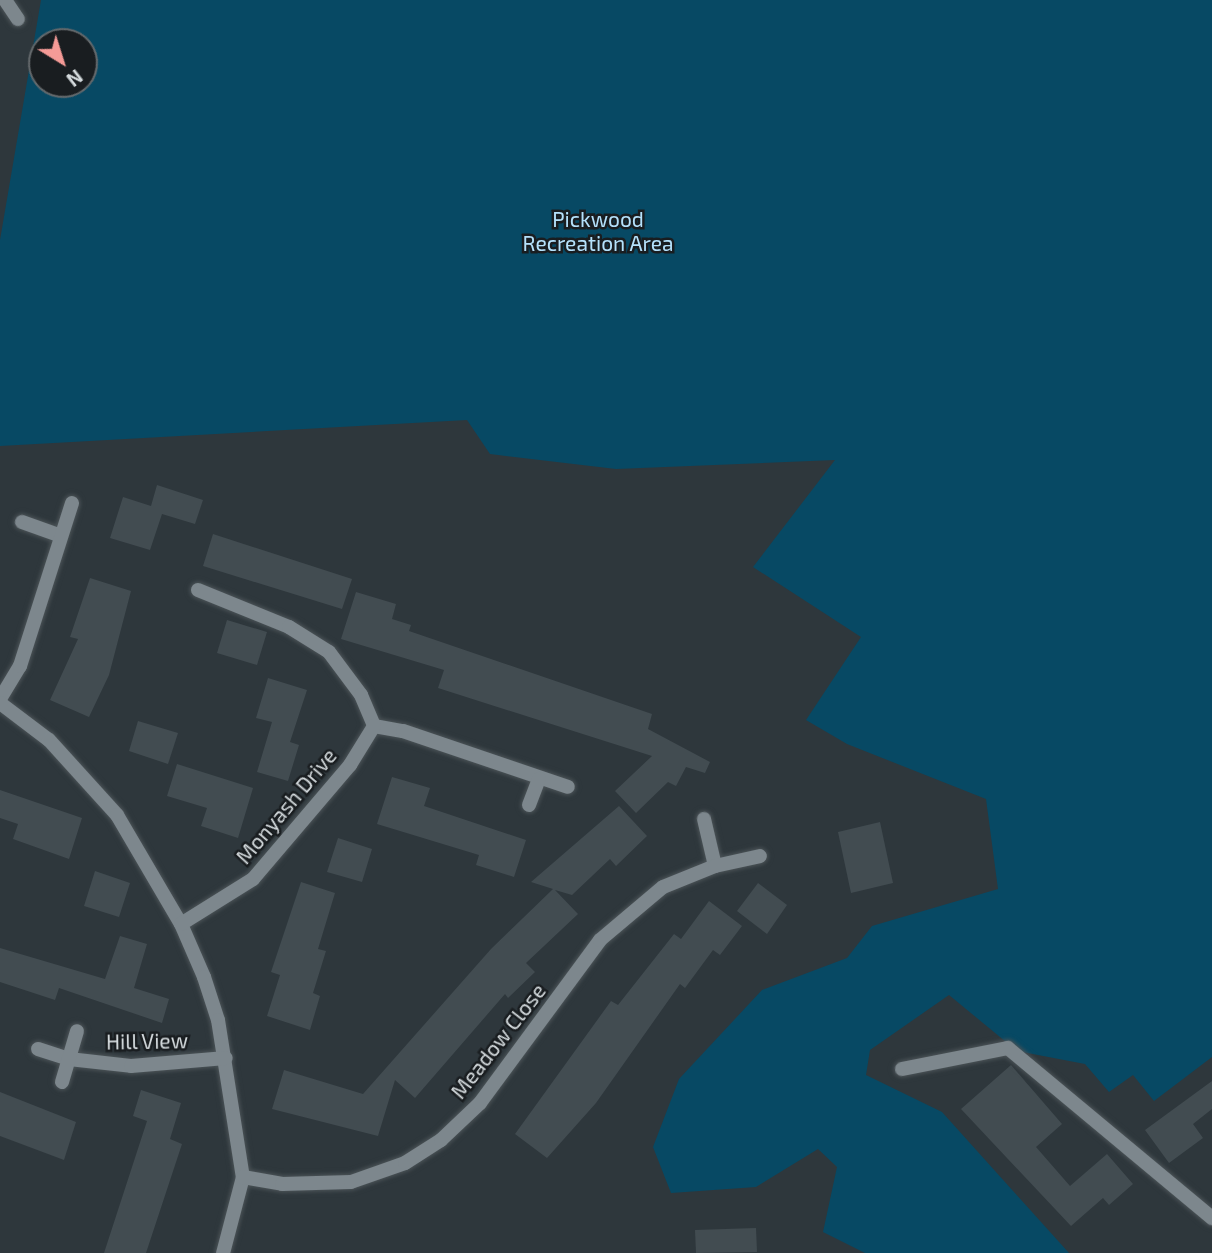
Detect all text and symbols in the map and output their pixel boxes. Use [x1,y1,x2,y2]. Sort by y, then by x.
north arrow [28,28,98,98]
text: N [63,65,87,92]
park label: Pickwood Recreation Area [522,206,674,256]
street label: Monyash Drive [231,743,341,869]
street label: Meadow Close [445,978,551,1104]
street label: Hill View [105,1028,189,1054]

